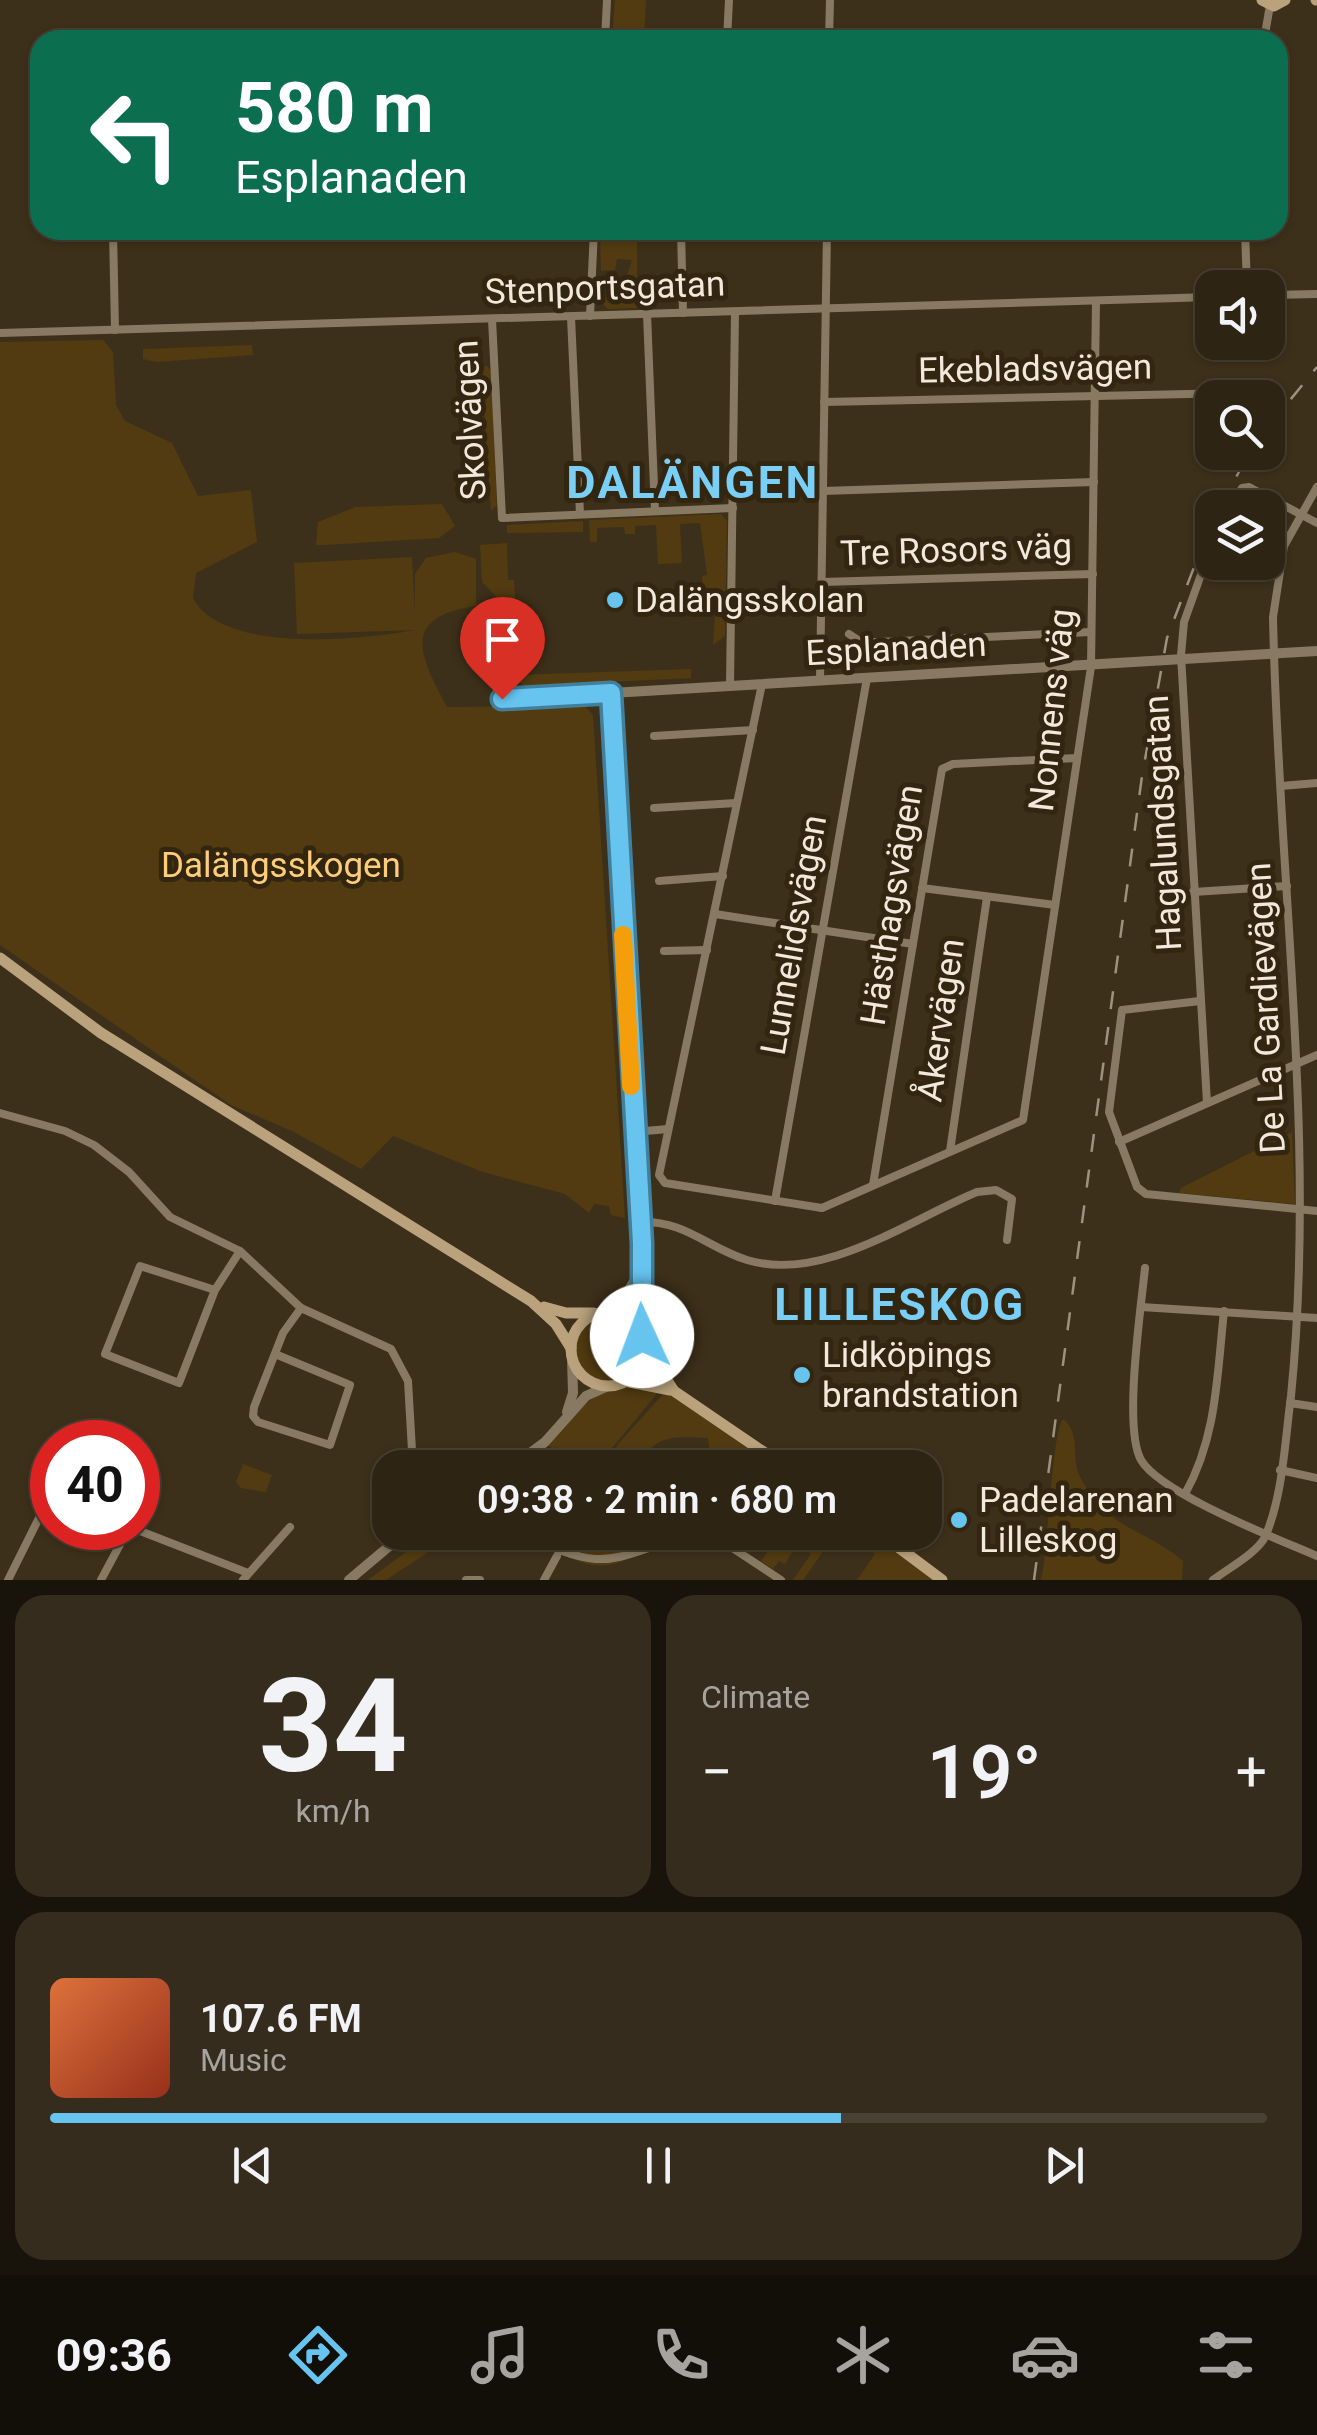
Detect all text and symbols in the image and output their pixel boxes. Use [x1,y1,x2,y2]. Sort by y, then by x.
text: 580 m [235,67,434,149]
icon: left [70,70,200,200]
text: Esplanaden [235,151,468,204]
street label: Stenportsgatan [484,263,726,313]
map controls [1195,270,1285,580]
button: sound [1195,270,1285,360]
street label: Skolvägen [445,339,495,501]
street label: Ekebladsvägen [918,346,1152,392]
button: search [1195,380,1285,470]
district label: DALÄNGEN [566,456,820,509]
button: layers [1195,490,1285,580]
street label: Tre Rosors väg [839,525,1073,575]
place label: Dalängsskolan [635,580,864,621]
marker: Dalängsskolan [604,589,626,611]
pin [460,597,545,700]
street label: Nonnens väg [1021,607,1083,813]
icon: arrive [475,612,530,667]
street label: Esplanaden [804,624,988,674]
street label: Hagalundsgatan [1136,694,1190,952]
street label: Hästhagsvägen [853,782,931,1028]
street label: Lunnelidsvägen [753,812,835,1058]
park label: Dalängsskogen [161,845,401,886]
street label: De La Gardievägen [1238,862,1294,1154]
street label: Åkervägen [907,936,973,1104]
district label: LILLESKOG [774,1278,1026,1331]
position arrow [590,1284,694,1388]
place label: Lidköpings brandstation [822,1335,1019,1416]
marker: Lidköpings brandstation [791,1364,813,1386]
speed limit sign: 40 [30,1420,160,1550]
text: 09:38 · 2 min · 680 m [477,1478,837,1522]
place label: Padelarenan Lilleskog [979,1480,1174,1561]
marker: Padelarenan Lilleskog [948,1509,970,1531]
text: 34 [258,1650,408,1803]
text: Climate [701,1678,810,1716]
text: 19° [927,1728,1041,1816]
text: − [701,1740,732,1804]
text: + [1236,1740,1267,1804]
text: km/h [295,1792,371,1830]
text: 107.6 FM [200,1997,362,2041]
text: Music [200,2041,287,2079]
icon: previous [225,2138,280,2193]
icon: pause [631,2138,686,2193]
icon: next [1037,2138,1092,2193]
icon: directions [283,2320,353,2390]
icon: music [465,2320,535,2390]
icon: phone [646,2320,716,2390]
icon: climate [828,2320,898,2390]
icon: car [1010,2320,1080,2390]
icon: filters [1191,2320,1261,2390]
text: 09:36 [56,2329,172,2382]

